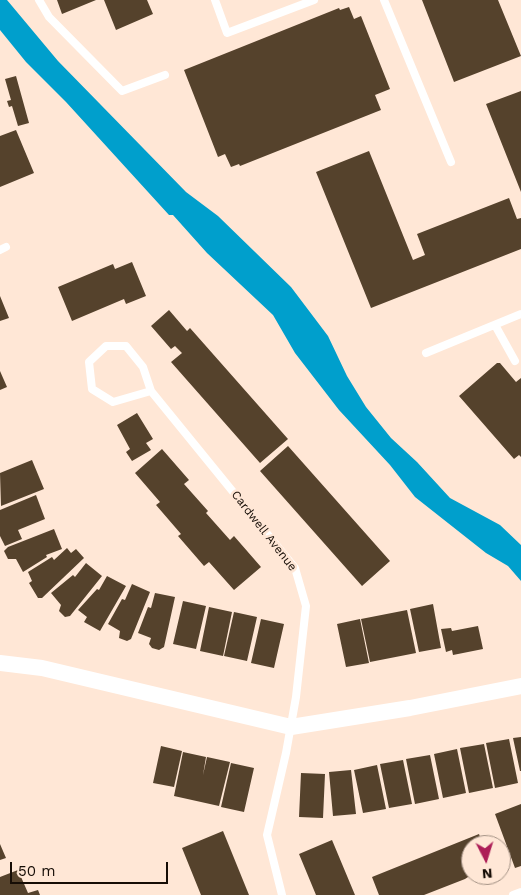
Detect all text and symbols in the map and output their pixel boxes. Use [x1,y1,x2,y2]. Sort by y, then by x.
street label: Cardwell Avenue [228,488,300,574]
north arrow [461,835,511,885]
scale bar [12,852,170,884]
text: 50 m [18,862,55,880]
text: N [481,866,493,882]

